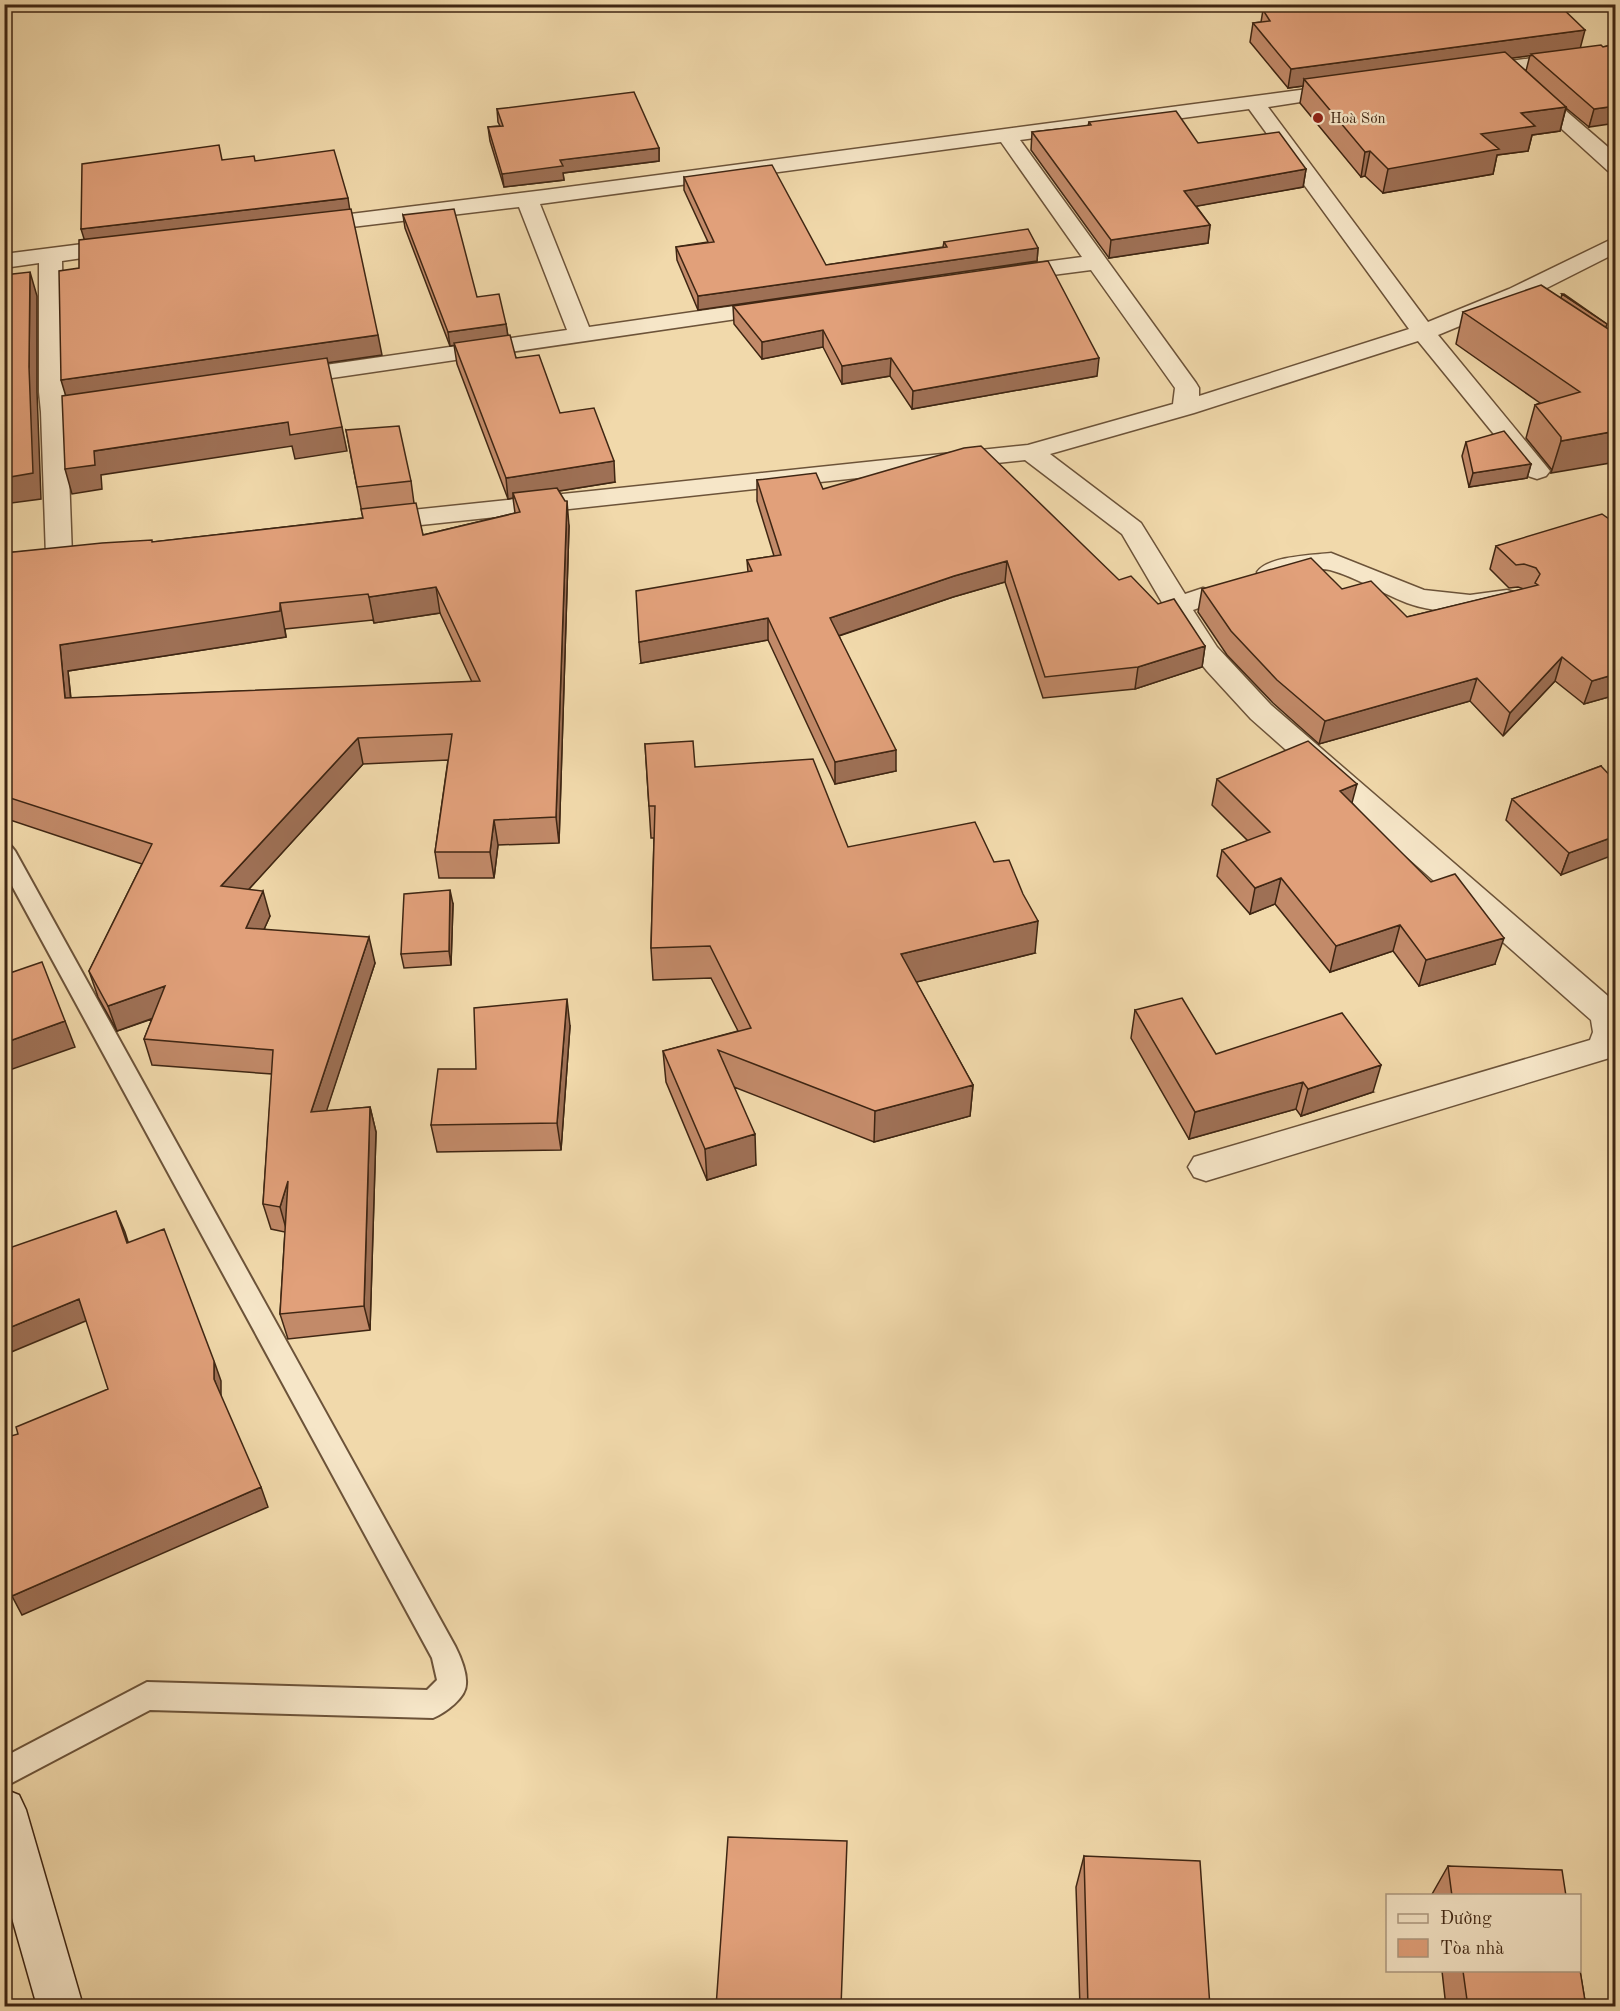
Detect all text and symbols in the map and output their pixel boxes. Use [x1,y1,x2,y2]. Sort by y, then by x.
marker: Hoà Sơn [1311,111,1325,125]
place label: Hoà Sơn [1330,112,1386,127]
legend [1386,1894,1581,1972]
text: Đường [1440,1910,1492,1928]
text: Tòa nhà [1440,1940,1504,1958]

